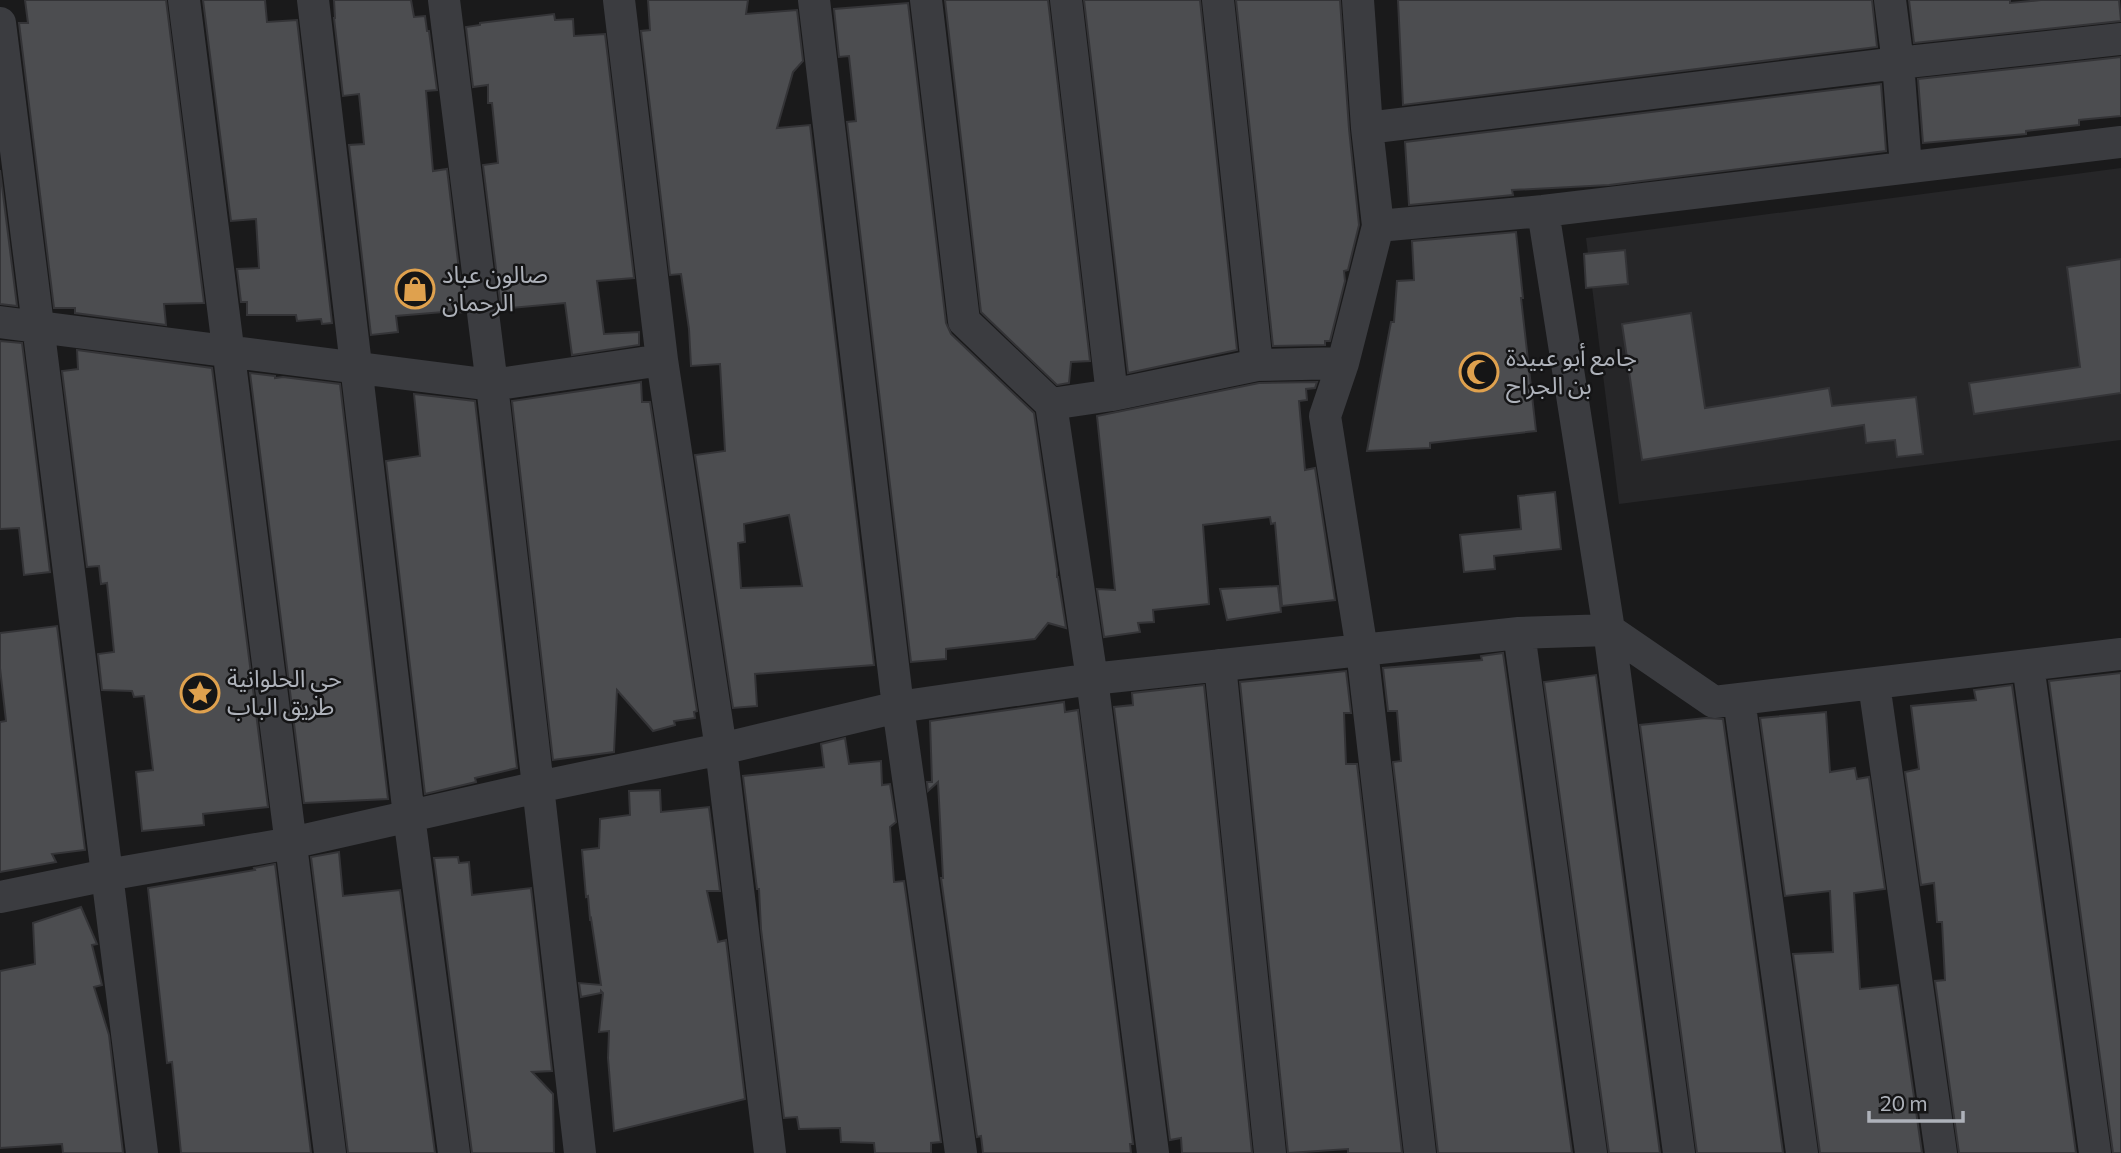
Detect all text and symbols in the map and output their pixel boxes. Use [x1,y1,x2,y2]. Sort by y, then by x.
place label: صالون عباد الرحمان [442,259,548,317]
shop icon: صالون عباد الرحمان [394,268,436,310]
place label: جامع أبو عبيدة بن الجراح [1506,342,1637,403]
mosque icon: جامع أبو عبيدة بن الجراح [1458,351,1500,393]
place label: حي الحلوانية طريق الباب [227,663,342,722]
place icon: حي الحلوانية طريق الباب [179,672,221,714]
scale bar [1869,1080,1964,1124]
text: 20 m [1880,1090,1928,1115]

